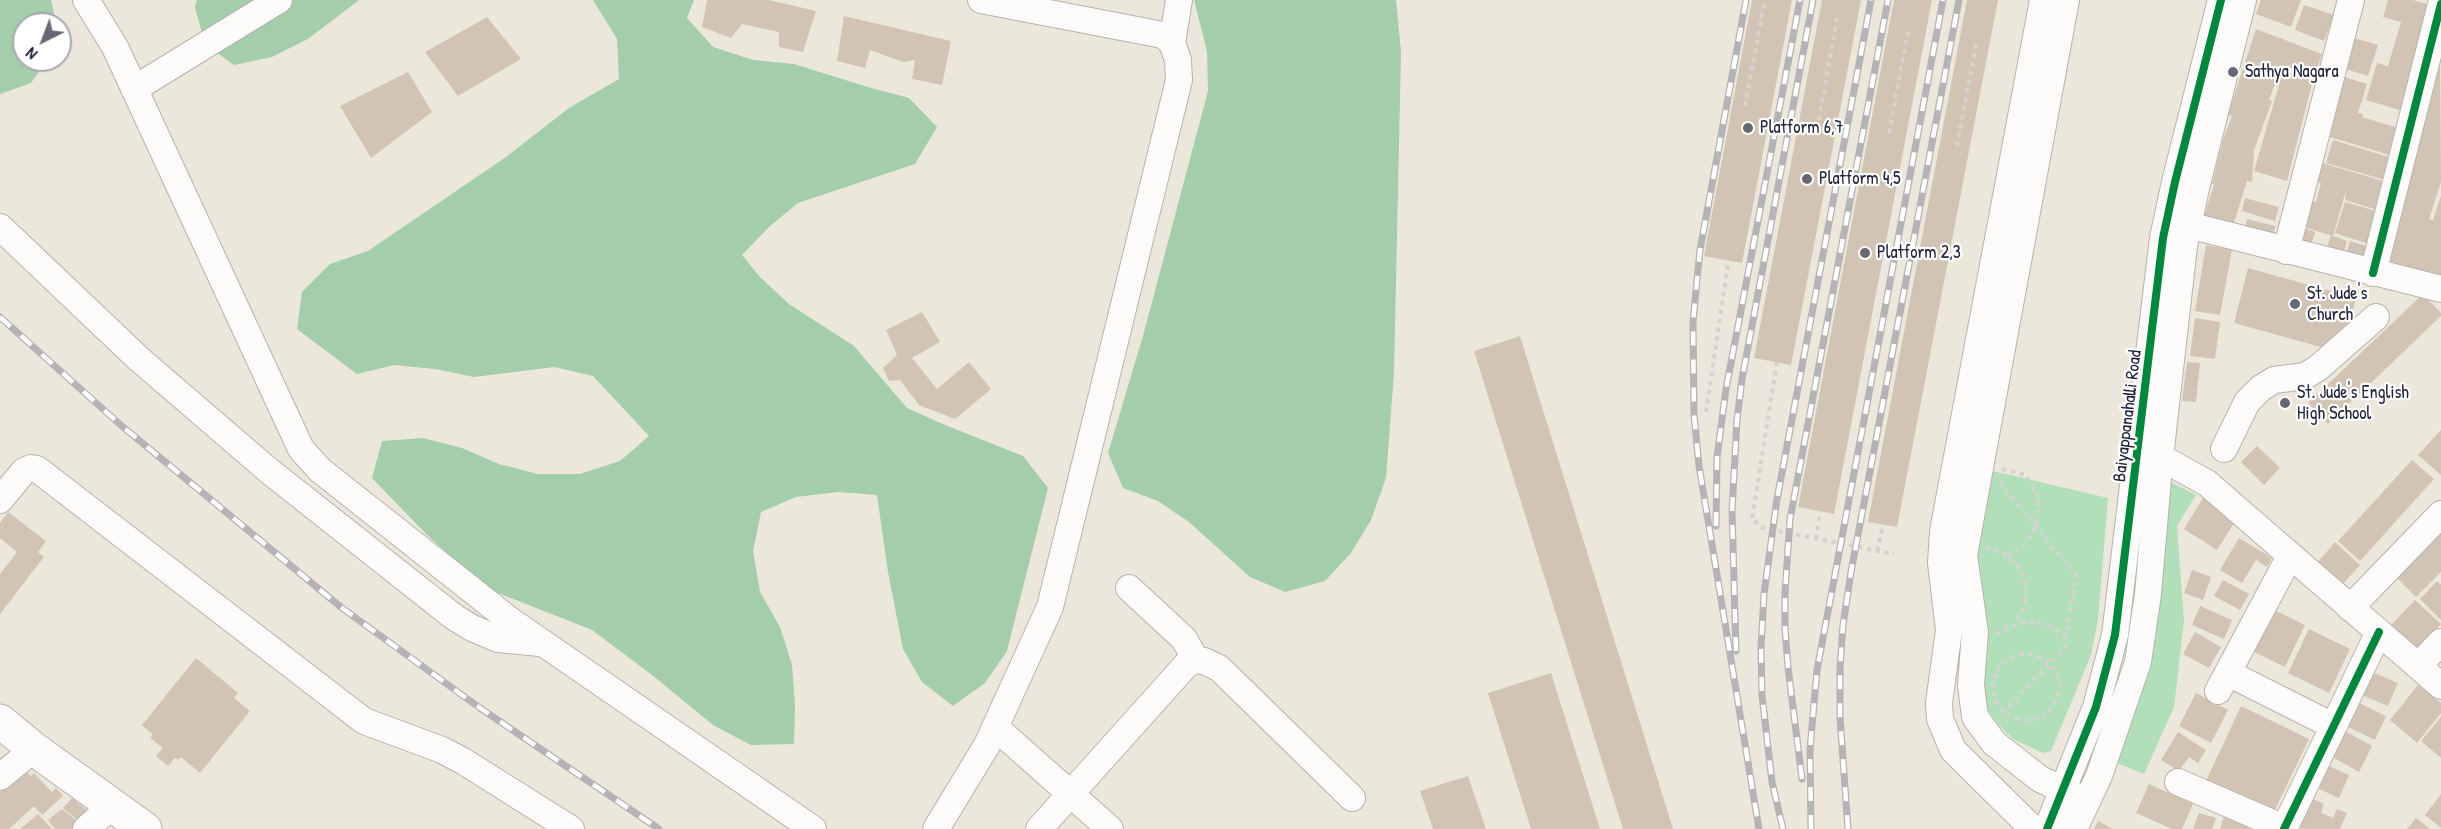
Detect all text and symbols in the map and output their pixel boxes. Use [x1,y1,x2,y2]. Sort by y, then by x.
north arrow [12,12,72,72]
text: N [21,43,42,65]
place label: Sathya Nagara [2245,61,2339,83]
marker: Sathya Nagara [2226,65,2240,79]
place label: Platform 6,7 [1760,117,1843,139]
marker: Platform 6,7 [1741,121,1755,135]
place label: Platform 4,5 [1819,168,1901,190]
marker: Platform 4,5 [1800,172,1814,186]
place label: Platform 2,3 [1877,242,1961,264]
marker: Platform 2,3 [1858,246,1872,260]
place label: St. Jude's Church [2307,283,2367,326]
marker: St. Jude's Church [2288,297,2302,311]
street label: Baiyappanahalli Road [2109,349,2147,483]
place label: St. Jude's English High School [2297,382,2409,424]
marker: St. Jude's English High School [2278,396,2292,410]

